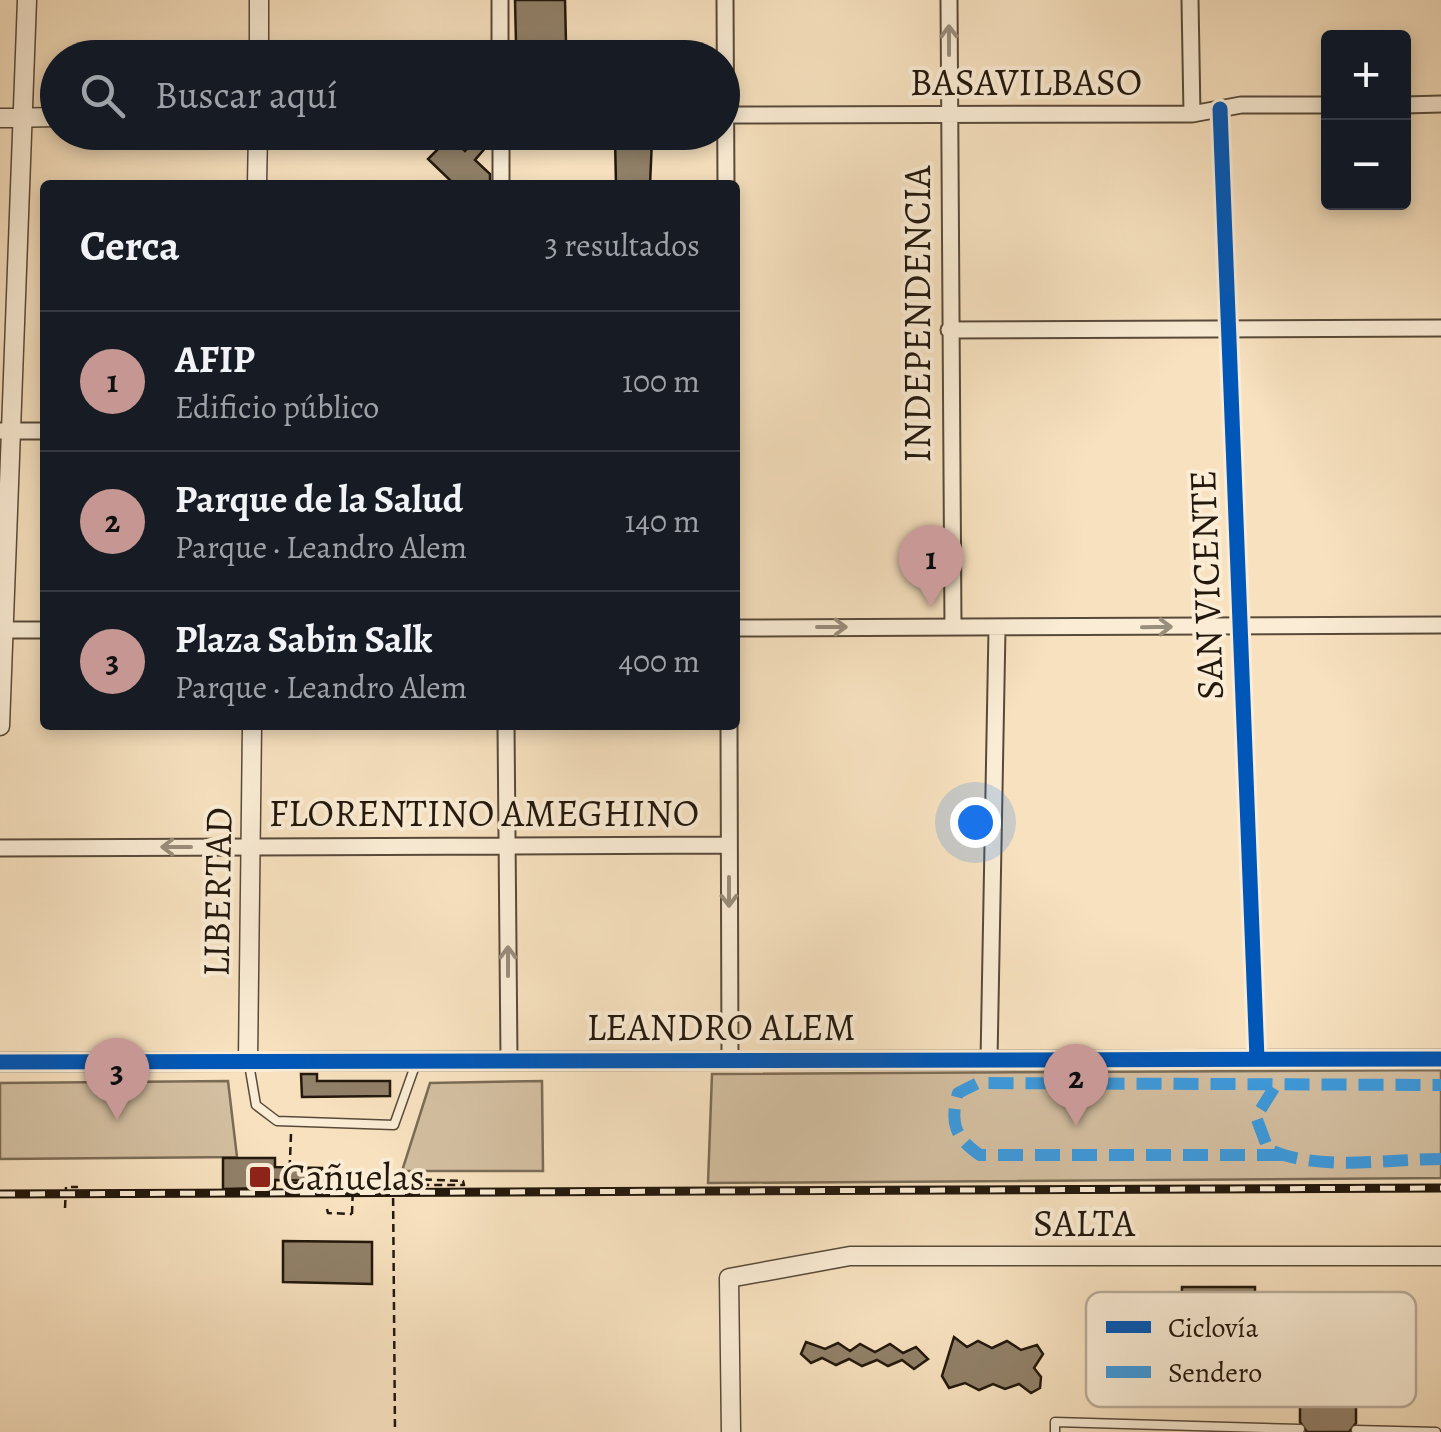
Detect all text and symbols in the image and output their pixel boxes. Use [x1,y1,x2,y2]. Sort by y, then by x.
one-way arrow [940,24,958,56]
map controls [1321,30,1411,210]
button: + [1321,30,1411,120]
search box [40,40,740,150]
street label: BASAVILBASO [910,56,1142,108]
icon: search [75,68,130,123]
text: Buscar aquí [155,69,338,121]
button: − [1321,120,1411,210]
street label: INDEPENDENCIA [891,165,943,462]
text: Cerca [80,217,179,274]
text: 3 resultados [545,223,700,267]
text: AFIP [175,333,255,385]
text: 1 [107,359,118,403]
text: 100 m [622,359,700,403]
text: Edificio público [175,385,379,429]
street label: SAN VICENTE [1176,469,1236,701]
text: Parque de la Salud [175,473,463,525]
text: 2 [105,499,120,543]
text: 140 m [625,499,700,543]
pin: 1 [898,524,964,607]
text: Parque · Leandro Alem [175,525,467,569]
text: Plaza Sabin Salk [175,613,432,665]
one-way arrow [816,618,848,636]
one-way arrow [1140,618,1173,636]
text: 3 [106,639,119,683]
text: 400 m [618,639,700,683]
text: Parque · Leandro Alem [175,665,467,709]
street label: FLORENTINO AMEGHINO [269,787,699,839]
your location [950,797,1001,848]
street label: LIBERTAD [190,807,244,977]
one-way arrow [161,838,194,856]
one-way arrow [720,876,738,908]
one-way arrow [498,946,518,978]
street label: LEANDRO ALEM [586,1001,856,1053]
pin: 3 [84,1038,150,1120]
pin: 2 [1044,1044,1108,1126]
place label: Cañuelas [282,1151,425,1203]
marker: Cañuelas [247,1164,273,1190]
street label: SALTA [1033,1197,1136,1249]
legend [1086,1292,1416,1407]
text: Ciclovía [1168,1309,1258,1347]
text: Sendero [1168,1354,1262,1392]

